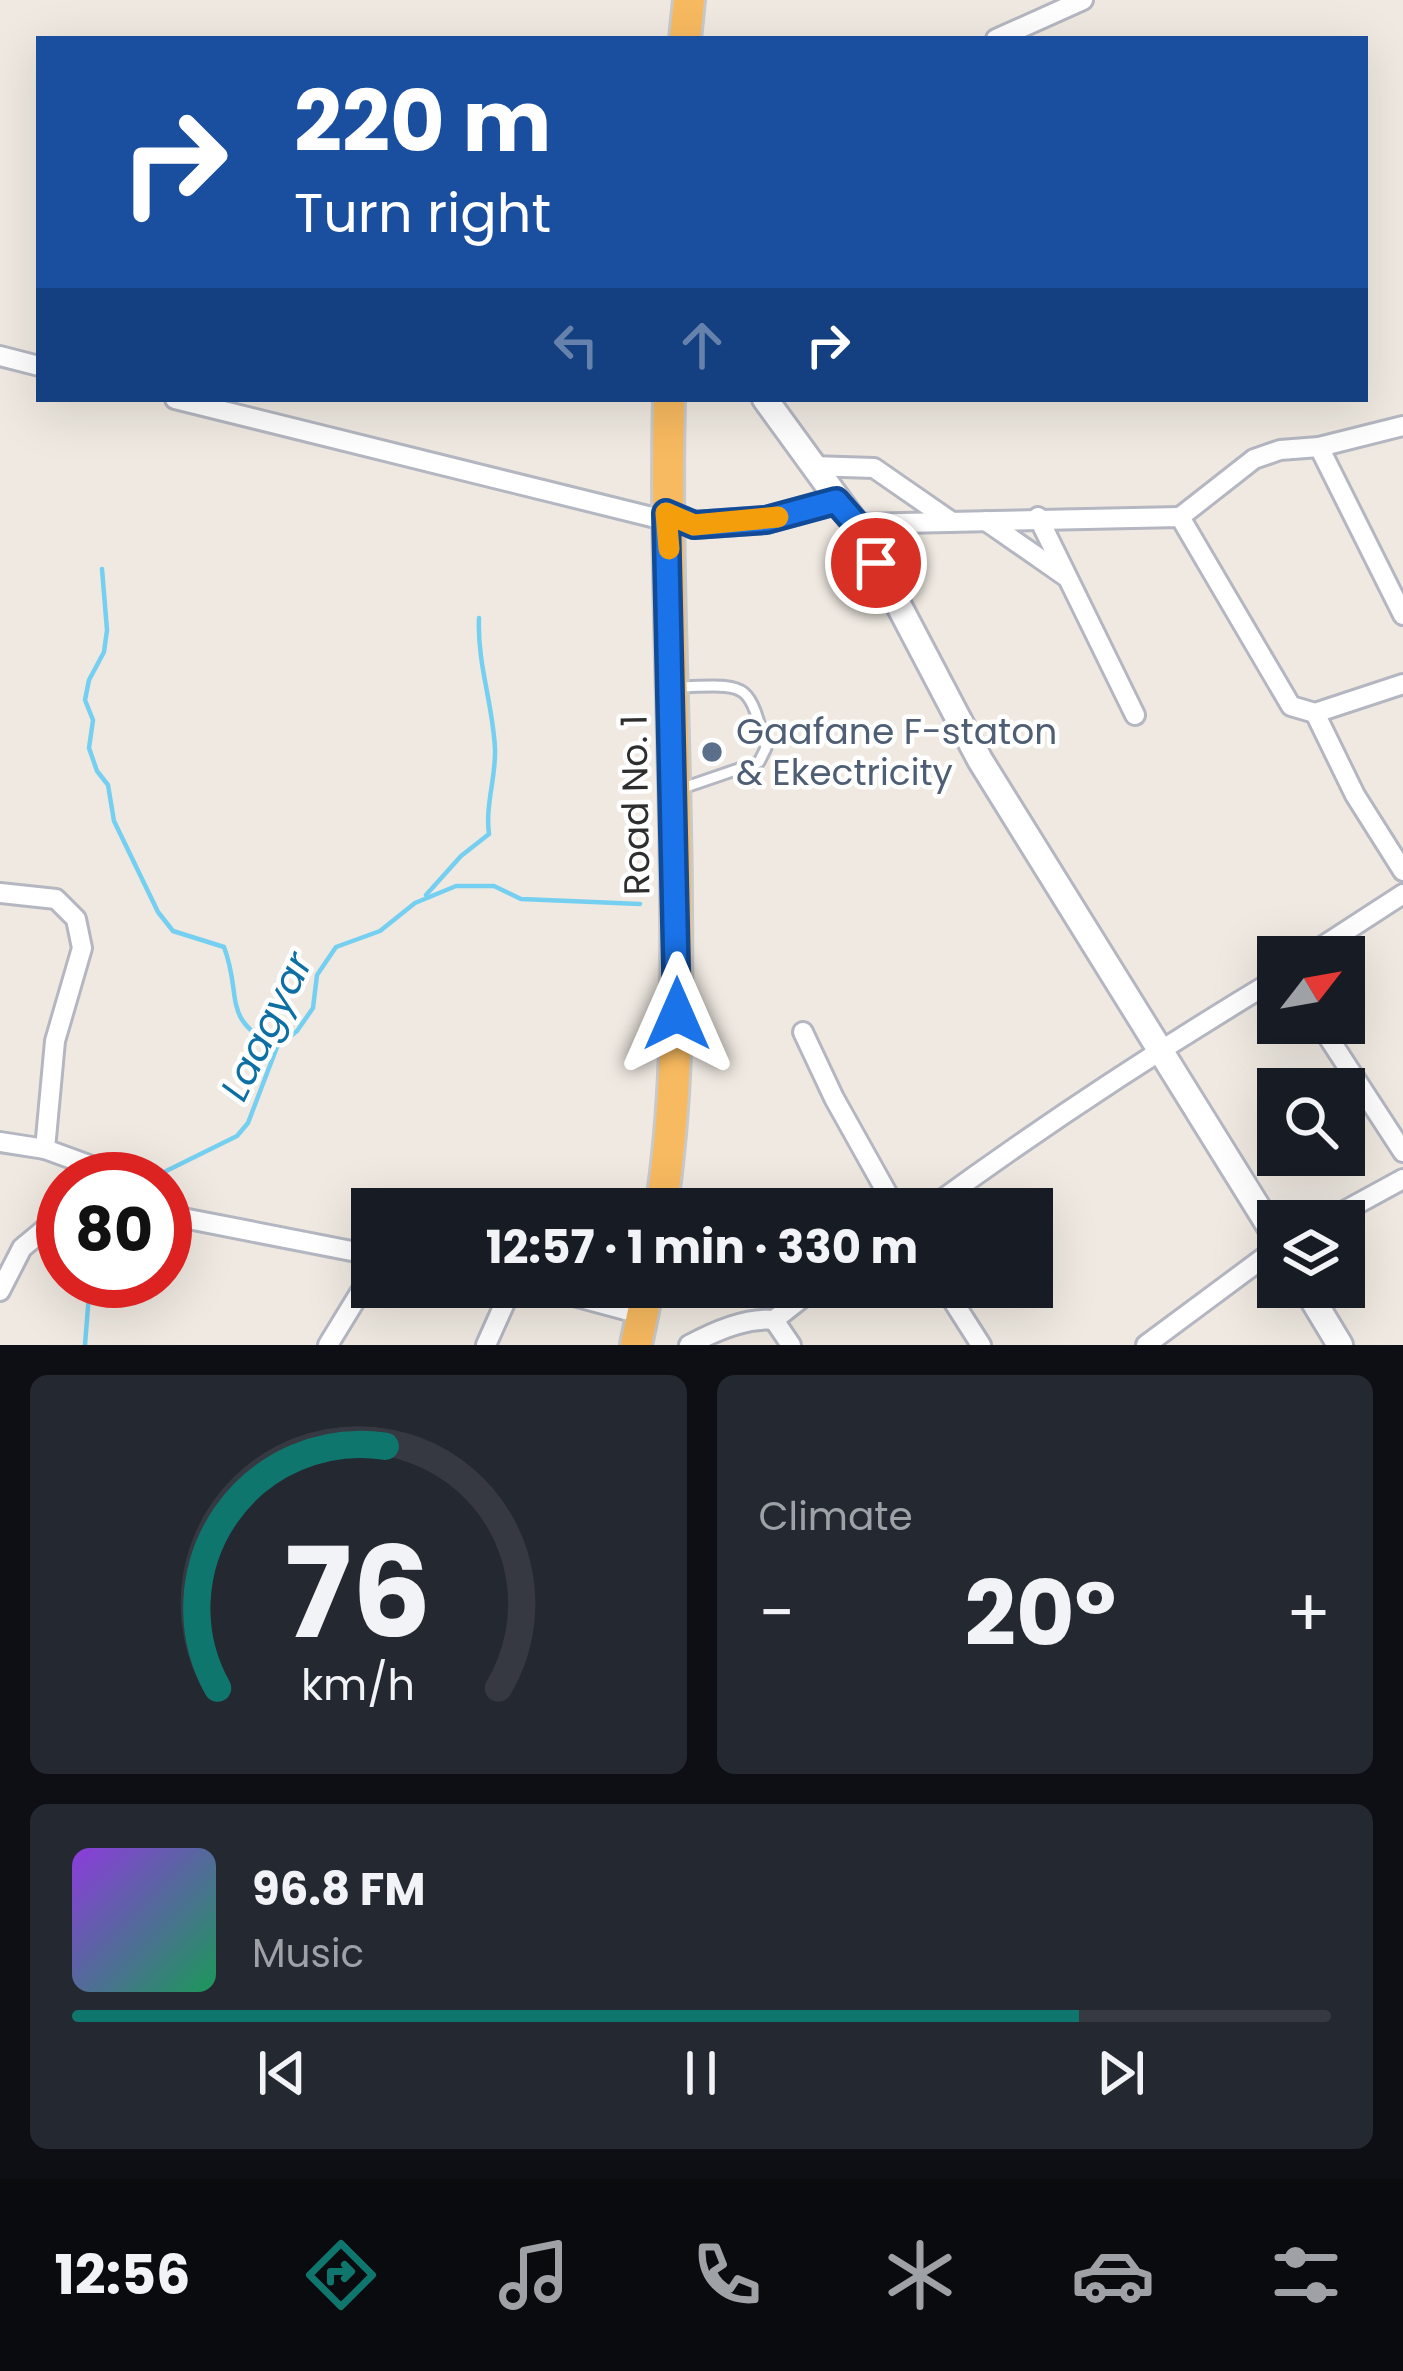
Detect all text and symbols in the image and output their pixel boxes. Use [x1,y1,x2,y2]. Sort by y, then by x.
text: 220 m [294,63,551,180]
icon: right [96,84,252,240]
text: Turn right [294,175,551,251]
icon: left [543,312,609,378]
icon: ahead [669,312,735,378]
icon: right [795,312,861,378]
pin [825,512,927,614]
icon: arrive [843,530,909,596]
place label: Gaafane F-staton & Ekectricity [736,706,1057,798]
street label: Road No. 1 [608,714,663,896]
marker: Gaafane F-staton & Ekectricity [699,739,725,765]
north arrow [1257,936,1365,1044]
map controls [1257,936,1365,1308]
water label: Laagyar [207,941,327,1110]
position arrow [614,951,740,1077]
button: search [1257,1068,1365,1176]
speed limit sign: 80 [36,1152,192,1308]
button: layers [1257,1200,1365,1308]
text: 12:57 · 1 min · 330 m [486,1216,918,1279]
text: Climate [759,1489,913,1544]
text: 76 [285,1506,431,1681]
text: 20° [965,1550,1116,1677]
text: − [759,1567,795,1659]
text: + [1286,1567,1331,1659]
text: km/h [301,1654,415,1714]
text: 96.8 FM [252,1858,426,1921]
text: Music [252,1926,364,1981]
icon: previous [249,2040,315,2106]
icon: pause [668,2040,734,2106]
icon: next [1088,2040,1154,2106]
icon: directions [299,2233,383,2317]
icon: music [492,2233,576,2317]
icon: phone [685,2233,769,2317]
icon: climate [878,2233,962,2317]
icon: car [1071,2233,1155,2317]
icon: filters [1264,2233,1348,2317]
text: 12:56 [55,2237,190,2313]

